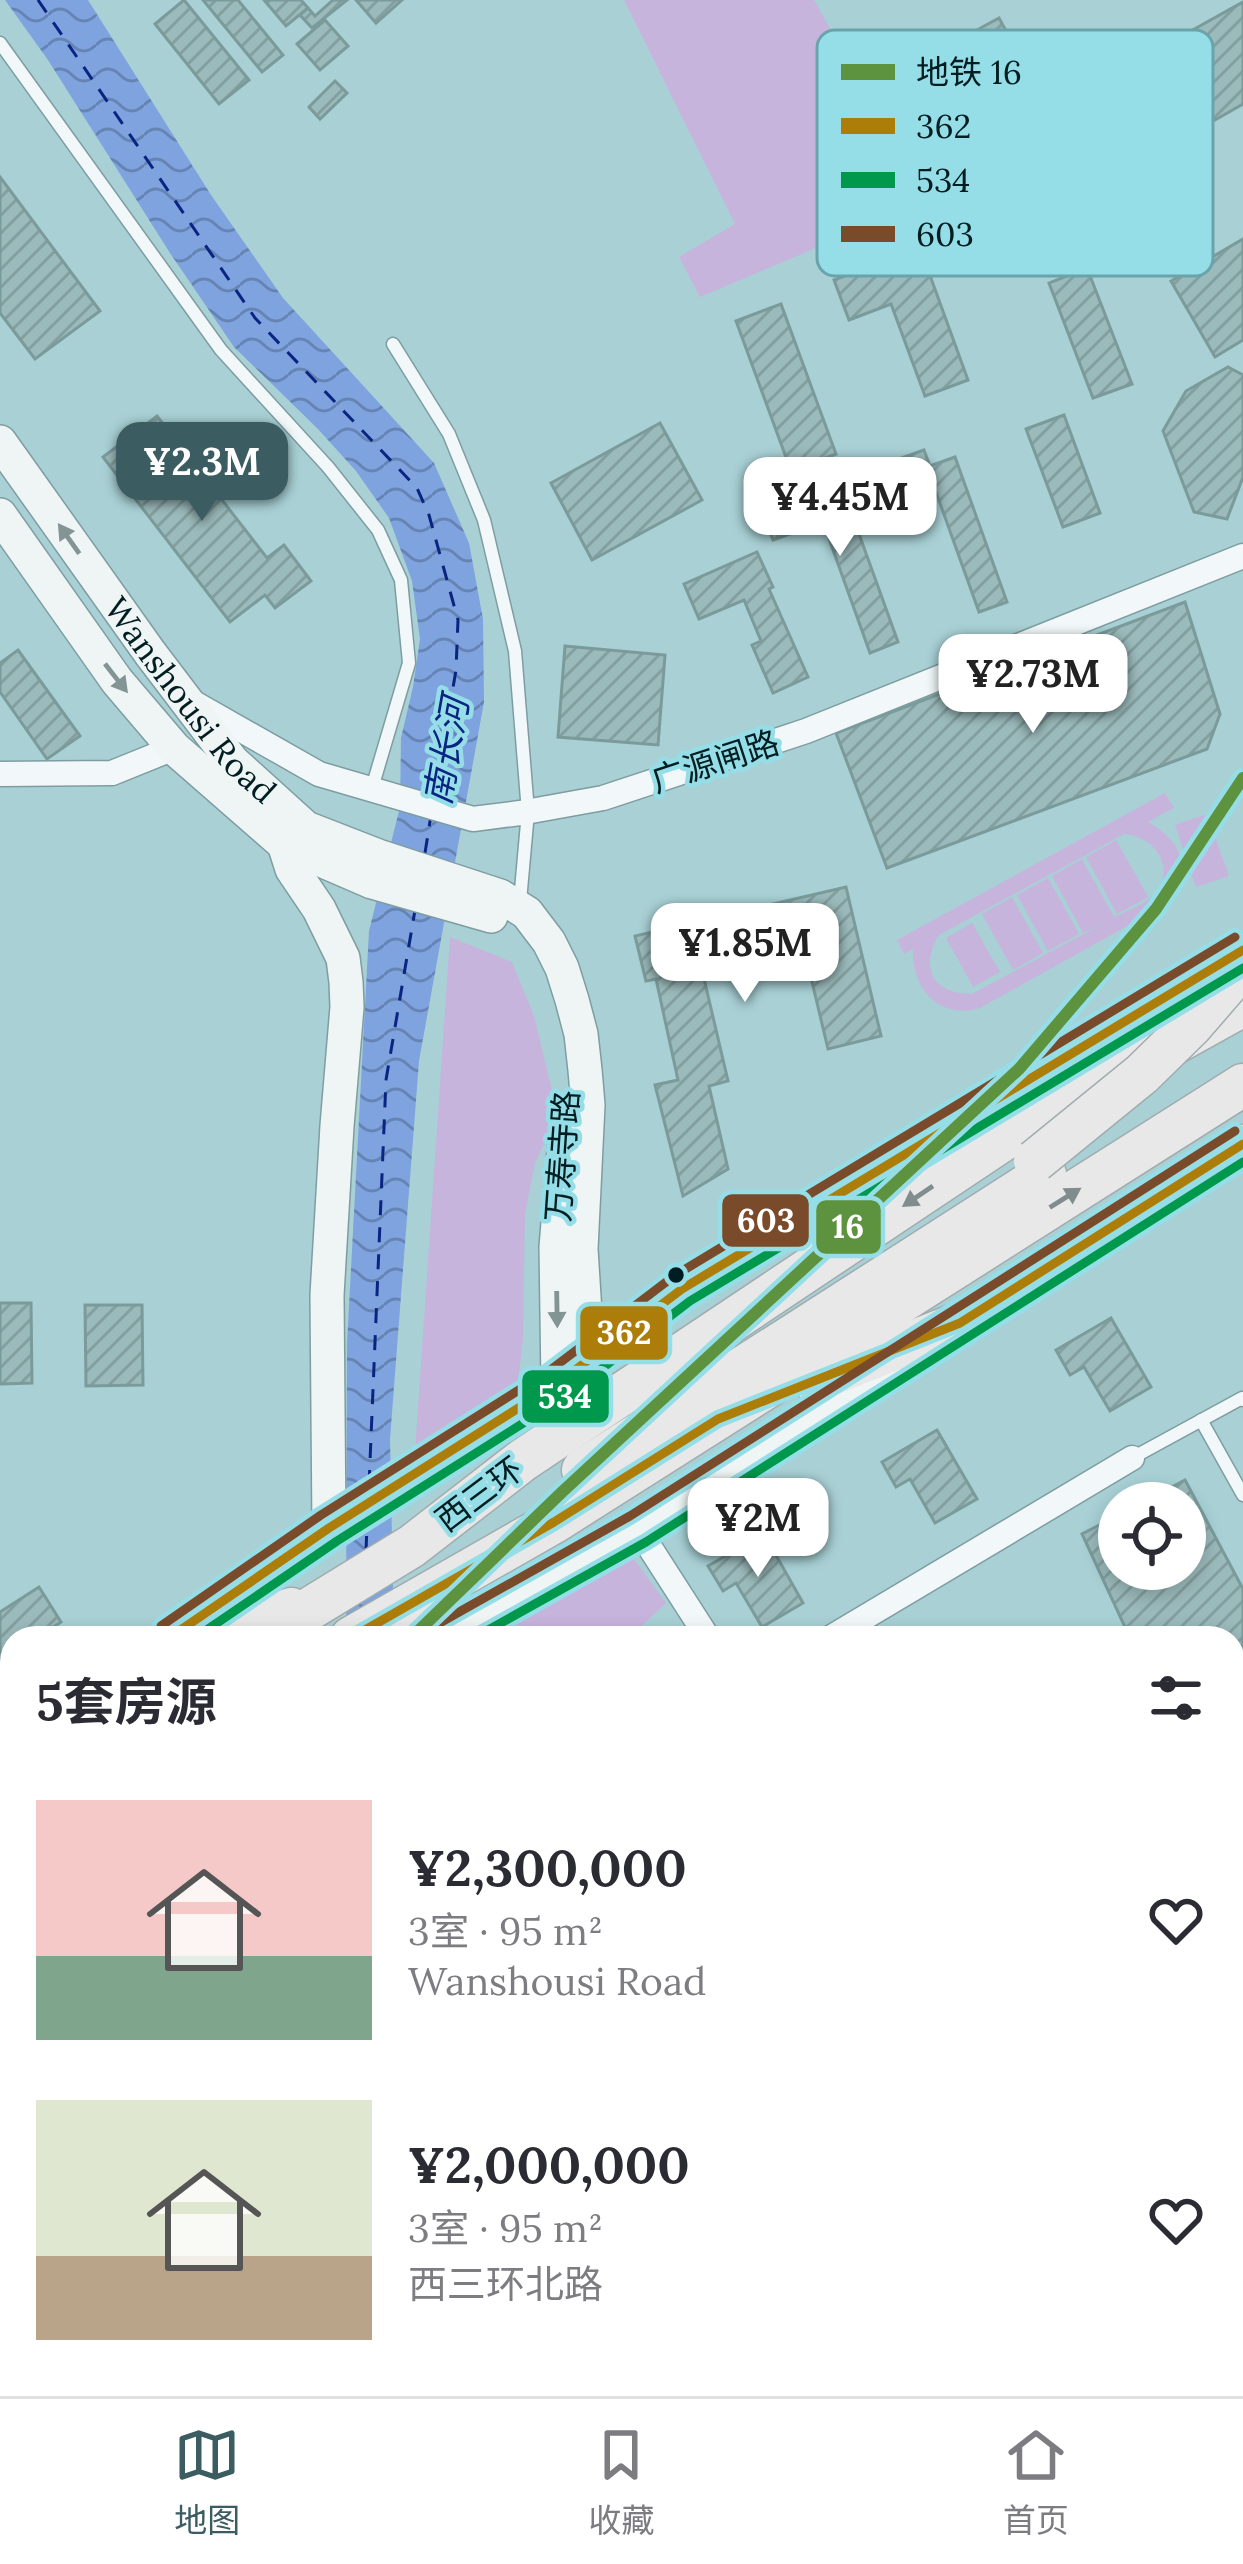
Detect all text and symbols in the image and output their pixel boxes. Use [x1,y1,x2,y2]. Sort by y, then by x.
legend [817,30,1213,276]
text: 地铁 16 [916,51,1022,93]
text: 362 [916,105,971,147]
text: 534 [916,159,970,201]
text: 603 [916,213,974,255]
pin: ¥2.3M [118,422,286,524]
text: ¥2.3M [143,436,261,486]
pin: ¥4.45M [742,457,938,559]
text: ¥4.45M [771,471,909,521]
one-way arrow [58,523,81,555]
street label: Wanshousi Road [96,589,285,812]
pin: ¥2.73M [935,634,1131,736]
text: ¥2.73M [966,648,1100,698]
one-way arrow [103,663,128,694]
water label: 南长河 [414,688,479,808]
street label: 广源闸路 [646,721,784,801]
pin: ¥1.85M [647,903,843,1005]
text: ¥1.85M [678,917,812,967]
street label: 万寿寺路 [536,1089,588,1223]
one-way arrow [902,1184,935,1206]
one-way arrow [1049,1188,1081,1210]
line badge: 603 [720,1192,811,1249]
line badge: 16 [814,1198,883,1256]
text: 603 [737,1199,795,1241]
text: 16 [832,1205,864,1247]
unlabelled marker [665,1264,687,1286]
one-way arrow [547,1291,566,1329]
line badge: 362 [578,1304,670,1362]
text: 362 [596,1311,652,1353]
line badge: 534 [520,1368,611,1425]
text: 534 [538,1375,592,1417]
street label: 西三环 [427,1447,531,1541]
pin: ¥2M [700,1478,816,1580]
map controls [1098,1482,1206,1590]
button: locate [1098,1482,1206,1590]
text: ¥2M [715,1492,801,1542]
icon: filters [1143,1665,1209,1731]
text: 5套房源 [36,1669,217,1734]
text: ¥2,300,000 [408,1835,687,1900]
icon: home [132,1848,276,1992]
icon: heart [1143,1887,1209,1953]
text: 3室 · 95 m² [408,1906,603,1956]
text: Wanshousi Road [408,1956,706,2006]
text: ¥2,000,000 [408,2132,690,2197]
icon: home [132,2148,276,2292]
icon: heart [1143,2187,1209,2253]
text: 3室 · 95 m² [408,2203,603,2253]
text: 西三环北路 [408,2259,603,2309]
tab: 地图 [174,2422,240,2542]
tab: 收藏 [588,2422,654,2542]
tab: 首页 [1003,2422,1069,2542]

